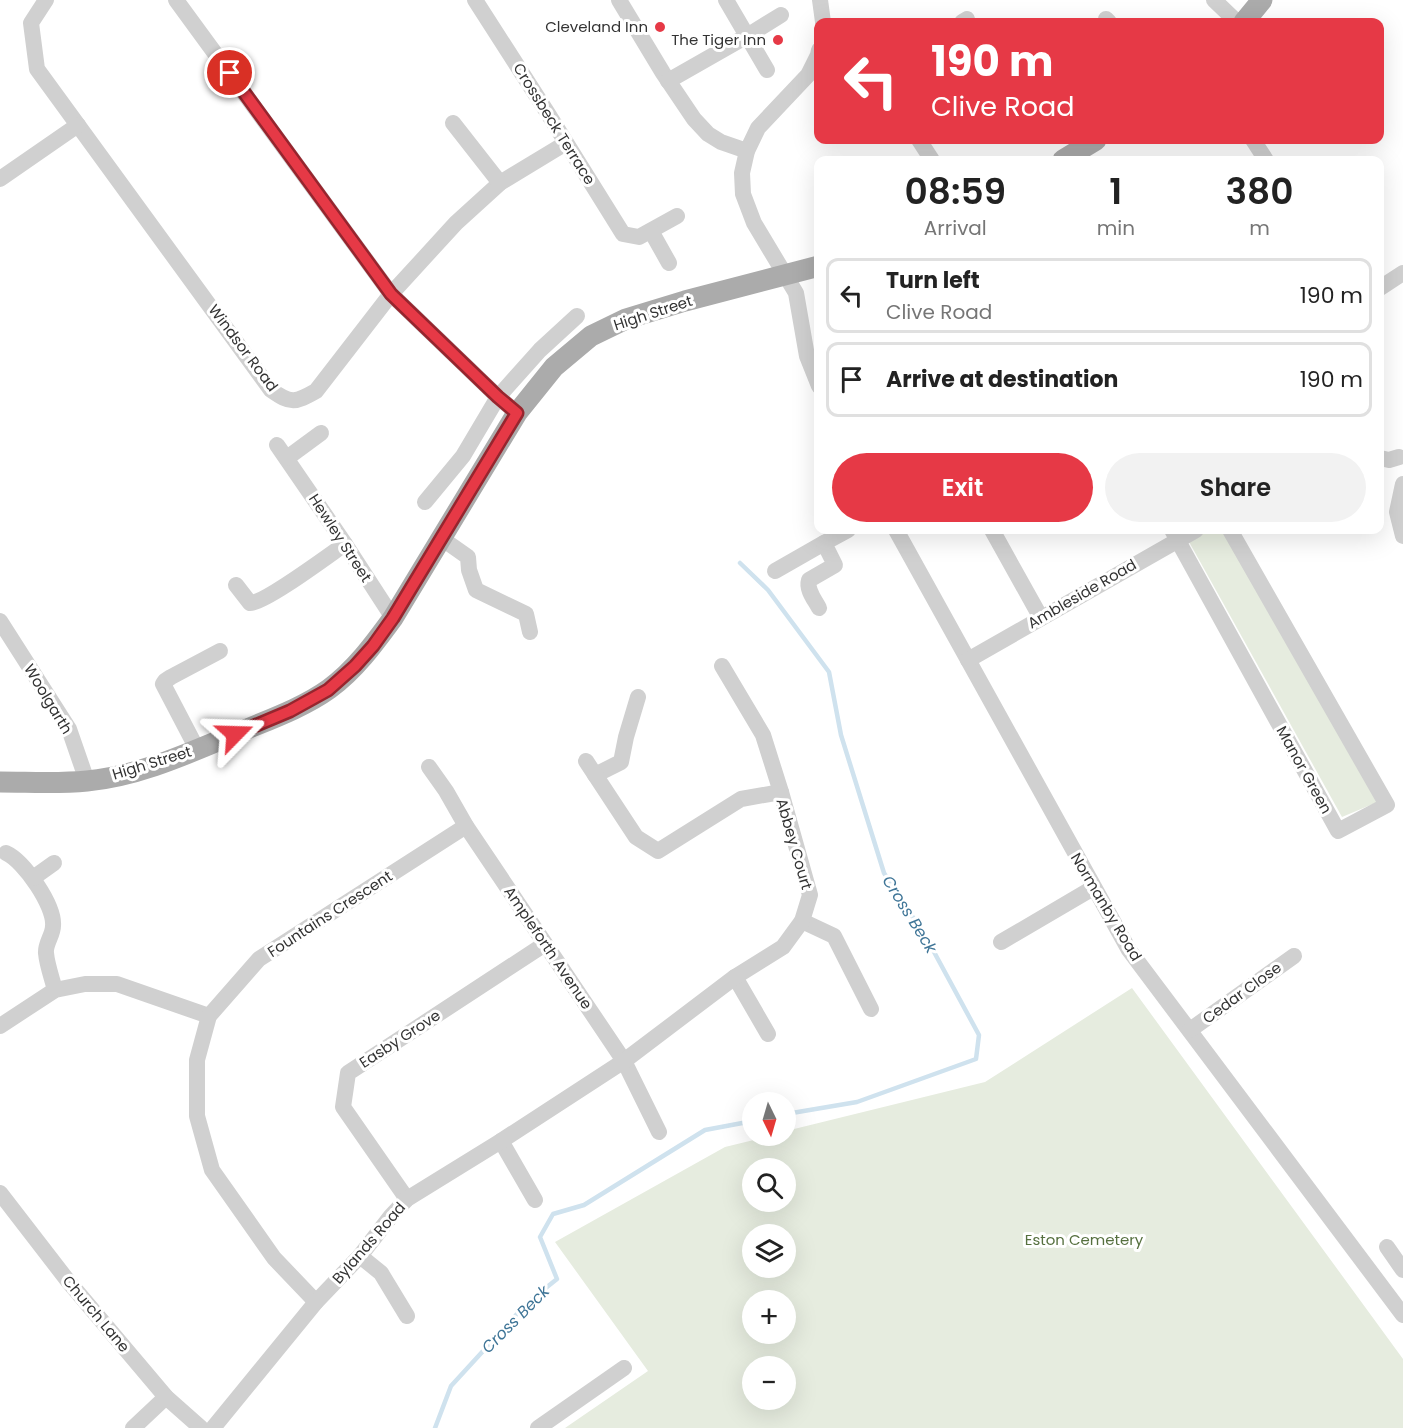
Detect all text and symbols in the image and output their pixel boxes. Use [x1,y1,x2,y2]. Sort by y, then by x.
place label: Cleveland Inn [545,16,648,37]
marker: Cleveland Inn [653,20,667,34]
place label: The Tiger Inn [671,29,766,50]
text: 190 m [931,32,1053,91]
marker: The Tiger Inn [771,33,785,47]
icon: left [832,42,910,120]
pin [204,47,255,98]
icon: arrive [213,56,246,89]
street label: Crossbeck Terrace [508,59,600,189]
text: Clive Road [931,88,1074,125]
text: 08:59 [905,166,1006,217]
text: 1 [1109,166,1122,217]
text: 380 [1225,166,1293,217]
text: Arrival [924,214,987,242]
text: min [1097,214,1135,242]
text: m [1249,214,1270,242]
text: Turn left [886,265,980,296]
icon: left [835,279,868,312]
text: 190 m [1300,280,1363,311]
street label: High Street [611,290,695,335]
text: Clive Road [886,298,992,326]
street label: Windsor Road [204,300,283,396]
icon: arrive [835,363,868,396]
text: Arrive at destination [886,364,1118,395]
text: 190 m [1300,364,1363,395]
button: Exit [832,453,1093,522]
button: Share [1105,453,1366,522]
street label: Hewley Street [304,490,377,586]
street label: Ambleside Road [1023,554,1140,633]
street label: Woolgarth [19,660,78,738]
position arrow [203,702,267,766]
street label: Manor Green [1272,722,1337,817]
street label: High Street [110,741,194,785]
street label: Abbey Court [771,796,818,892]
street label: Normanby Road [1066,849,1147,965]
street label: Fountains Crescent [263,865,396,962]
water label: Cross Beck [877,871,943,958]
street label: Ampleforth Avenue [499,882,597,1013]
street label: Cedar Close [1198,957,1285,1028]
street label: Easby Grove [355,1004,444,1073]
north arrow [742,1092,796,1146]
map controls [742,1092,796,1410]
button: search [742,1158,796,1212]
street label: Bylands Road [327,1197,410,1288]
button: layers [742,1224,796,1278]
park label: Eston Cemetery [1025,1229,1144,1250]
street label: Church Lane [58,1271,135,1357]
water label: Cross Beck [476,1280,555,1358]
button: + [742,1290,796,1344]
button: − [742,1356,796,1410]

